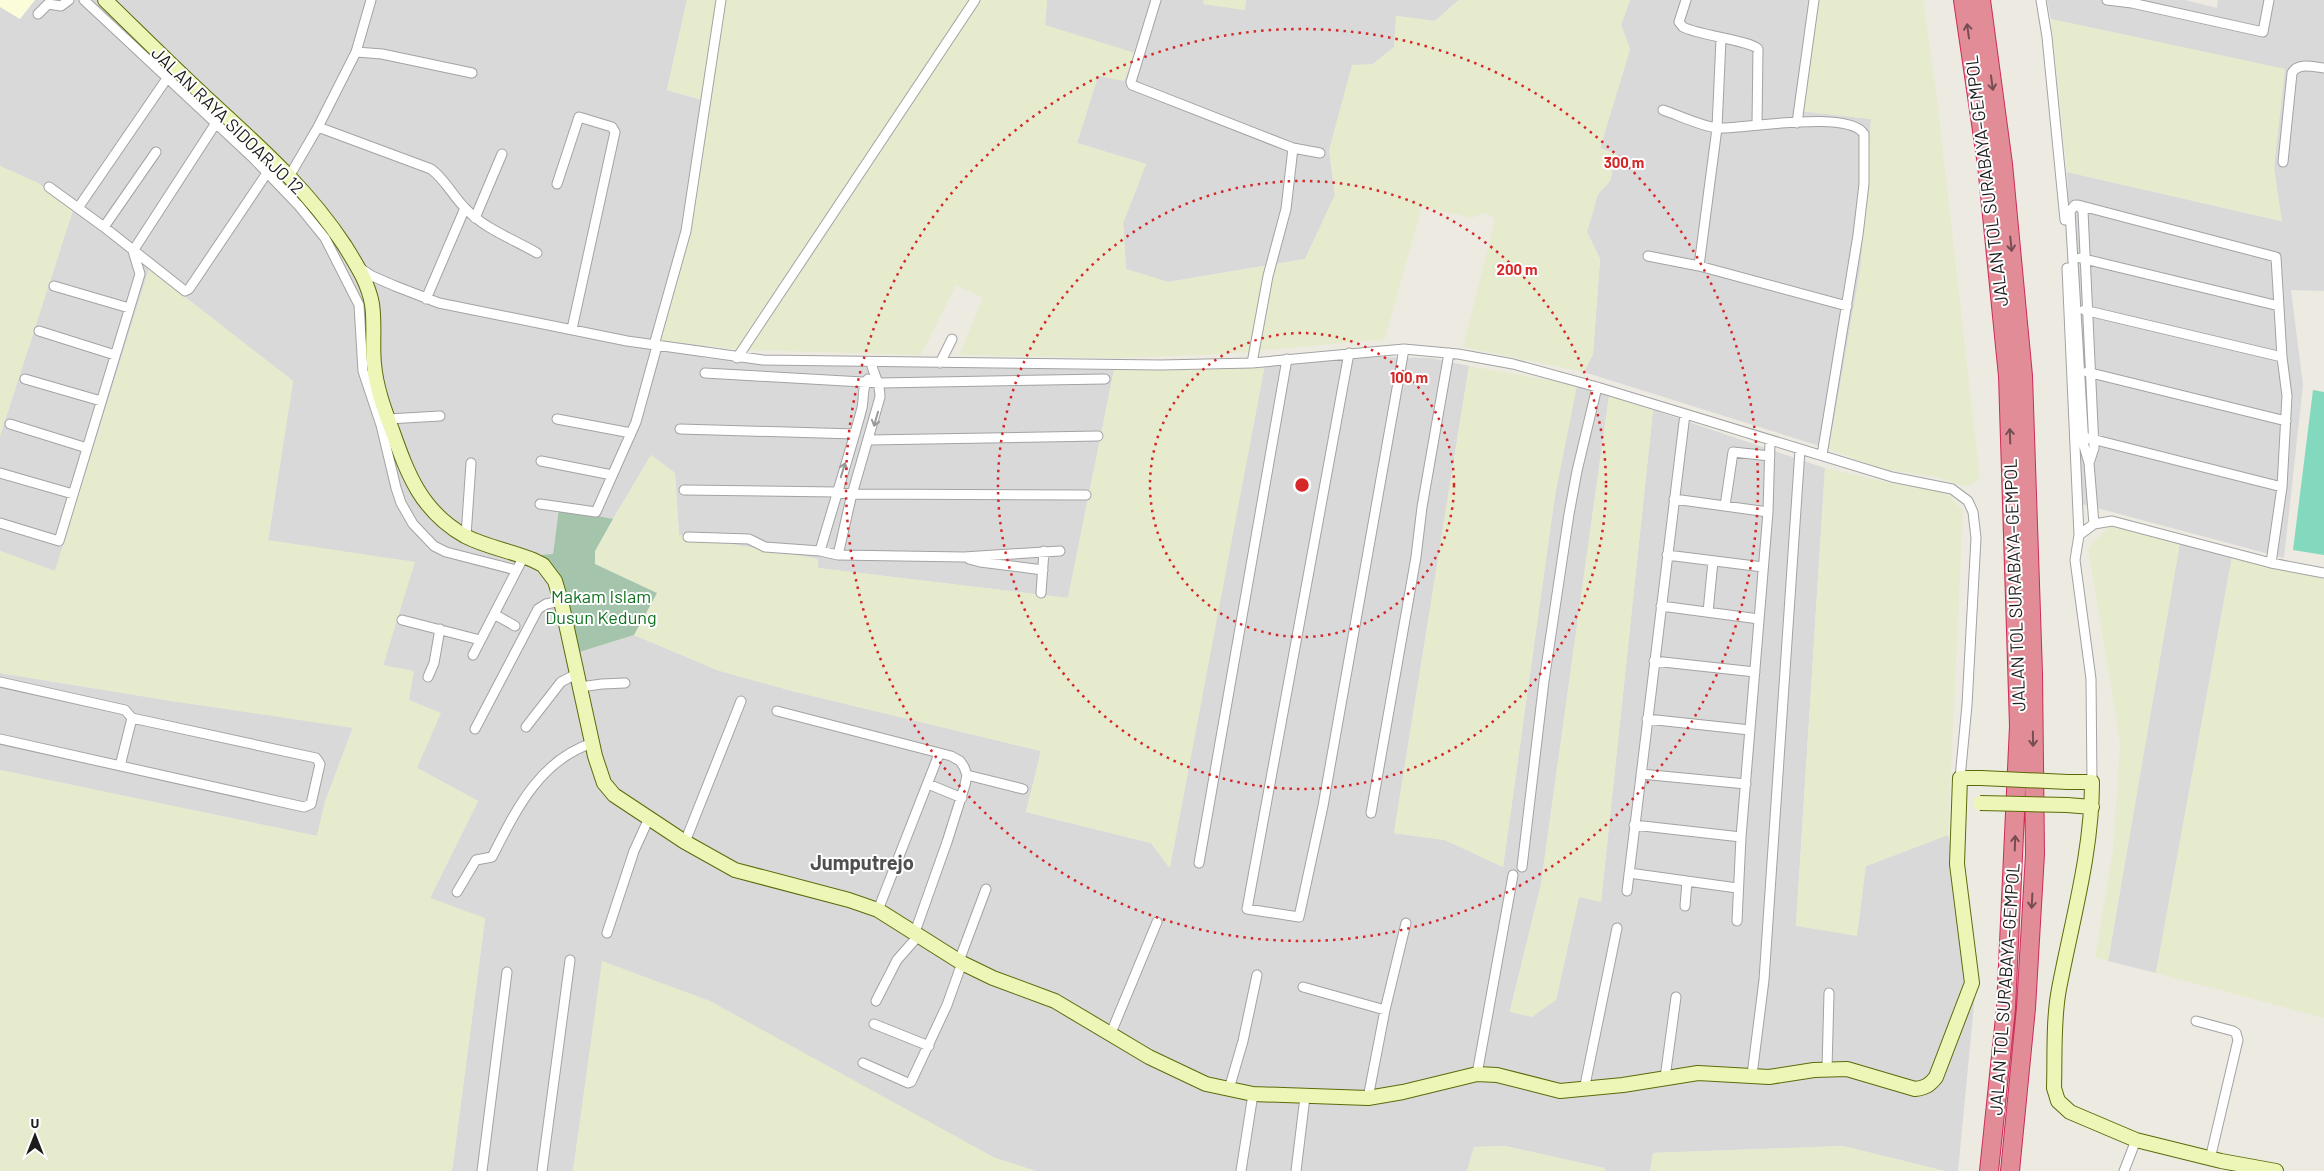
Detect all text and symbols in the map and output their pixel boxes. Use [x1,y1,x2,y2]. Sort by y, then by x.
one-way arrow [1962,23,1972,39]
street label: JALAN RAYA SIDOARJO 12 [147,41,309,199]
street label: JALAN TOL SURABAYA–GEMPOL [1960,54,2012,308]
one-way arrow [1987,75,1997,91]
text: 300 m [1604,153,1644,171]
one-way arrow [2006,236,2015,252]
text: 200 m [1496,260,1538,278]
text: 100 m [1390,368,1428,386]
one-way arrow [870,410,880,426]
one-way arrow [2005,428,2015,444]
street label: JALAN TOL SURABAYA–GEMPOL [1999,458,2029,712]
one-way arrow [839,463,849,479]
centre of rings [1293,476,1311,494]
park label: Makam Islam Dusun Kedung [545,585,657,628]
one-way arrow [2028,730,2038,746]
one-way arrow [2010,836,2020,852]
district label: Jumputrejo [810,850,914,874]
street label: JALAN TOL SURABAYA–GEMPOL [1984,862,2024,1116]
one-way arrow [2028,893,2037,909]
north arrow [10,1111,60,1161]
text: U [31,1114,40,1131]

